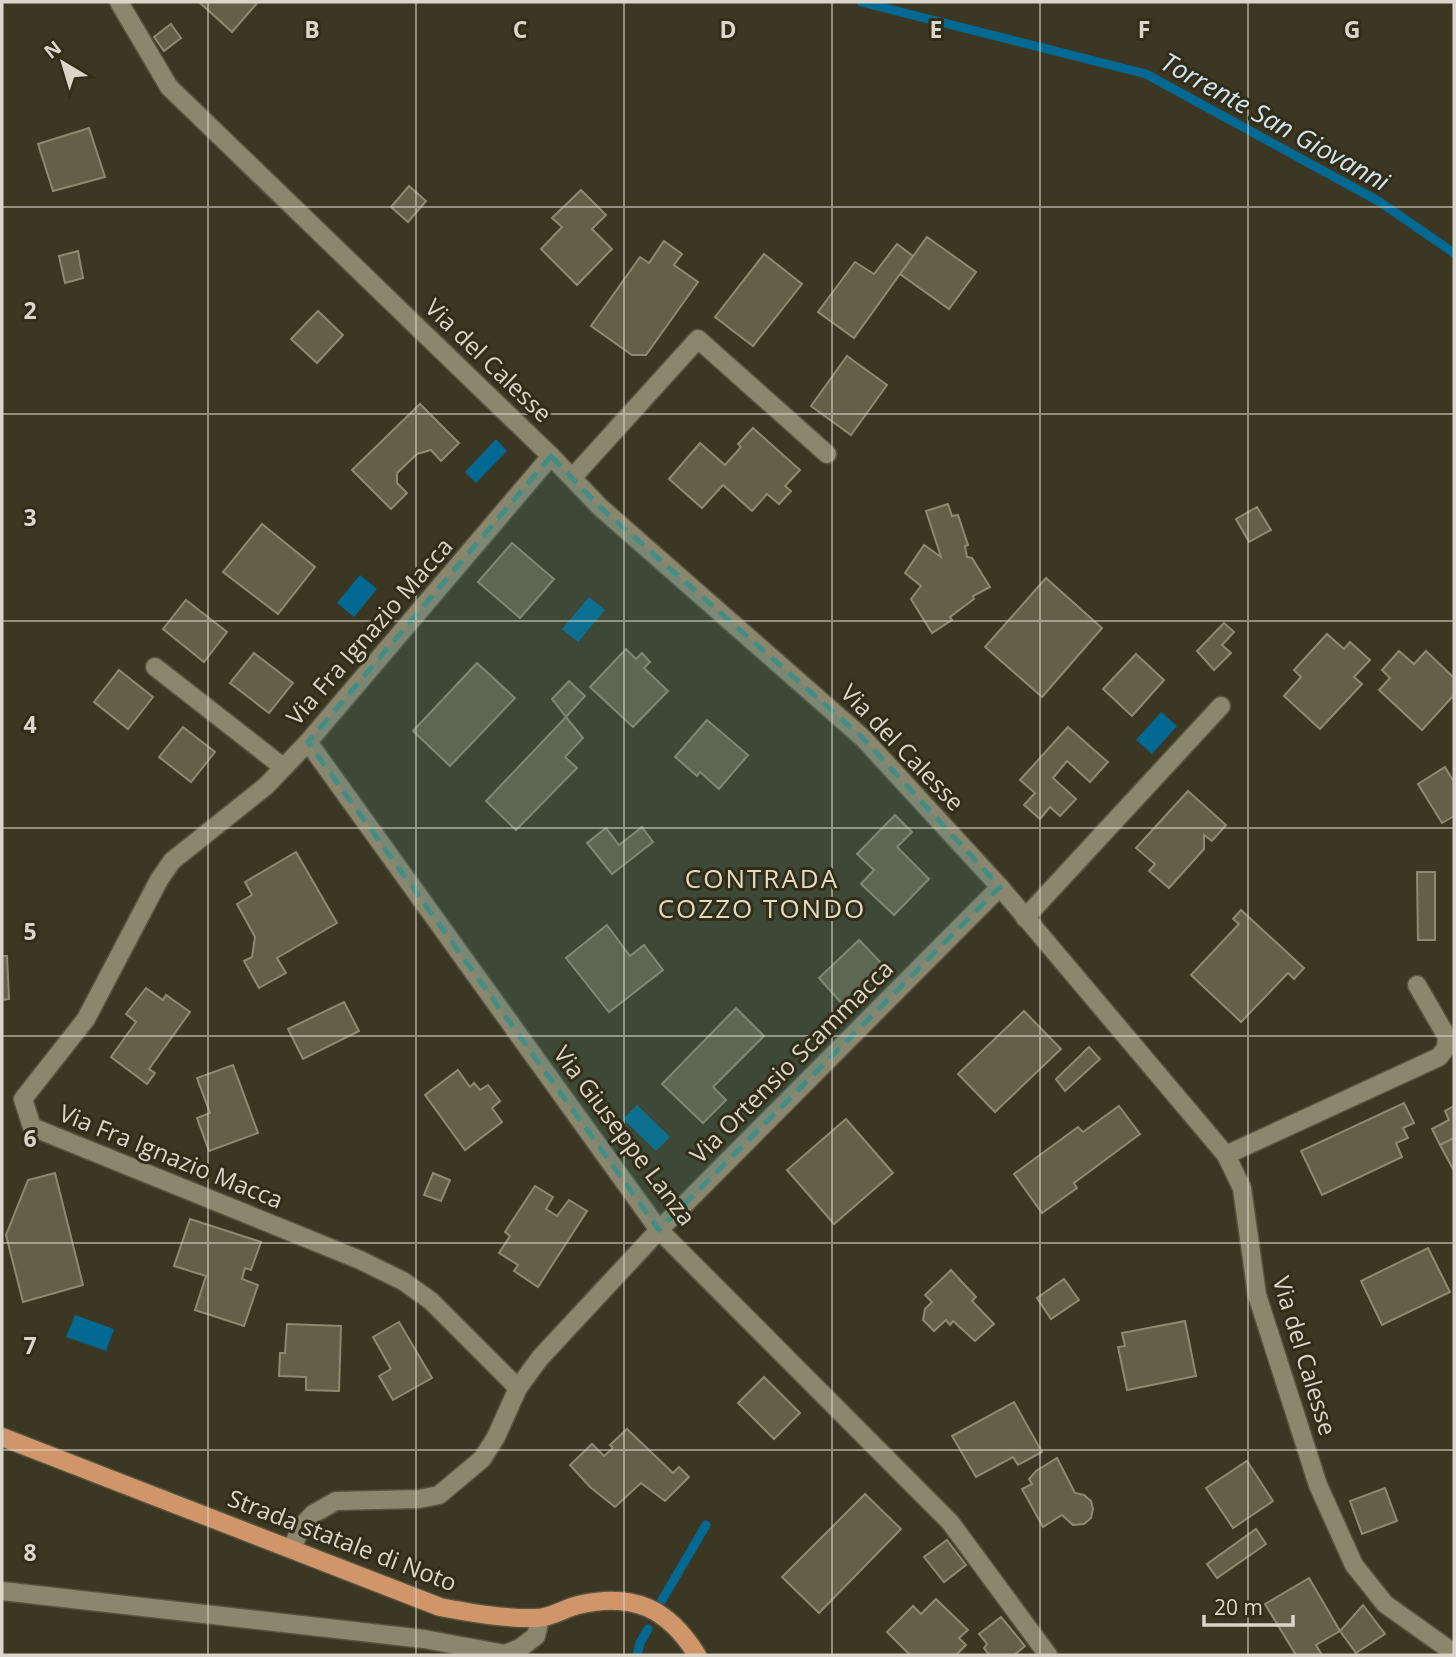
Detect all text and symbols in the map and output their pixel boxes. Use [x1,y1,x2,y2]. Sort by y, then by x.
text: B [304,13,320,45]
text: C [513,13,527,45]
text: D [719,13,737,45]
text: E [930,13,942,45]
text: F [1138,13,1150,45]
text: G [1344,13,1360,45]
north arrow [28,28,98,98]
text: N [38,35,67,65]
water label: Torrente San Giovanni [1155,43,1397,199]
street label: Via del Calesse [418,291,560,429]
text: 2 [23,294,37,326]
text: 3 [23,501,37,533]
street label: Via Fra Ignazio Macca [278,530,460,732]
street label: Via del Calesse [834,676,972,818]
text: 4 [23,708,37,740]
district label: CONTRADA COZZO TONDO [658,860,866,926]
text: 5 [23,915,37,947]
street label: Via Ortensio Scammacca [682,952,900,1170]
street label: Via Giuseppe Lanza [547,1038,704,1232]
street label: Via Fra Ignazio Macca [55,1096,288,1216]
text: 6 [23,1122,37,1154]
street label: Via del Calesse [1266,1272,1345,1439]
text: 7 [23,1329,37,1361]
street label: Strada statale di Noto [223,1481,462,1598]
text: 8 [23,1536,37,1568]
scale bar [1204,1584,1293,1628]
text: 20 m [1214,1593,1263,1621]

